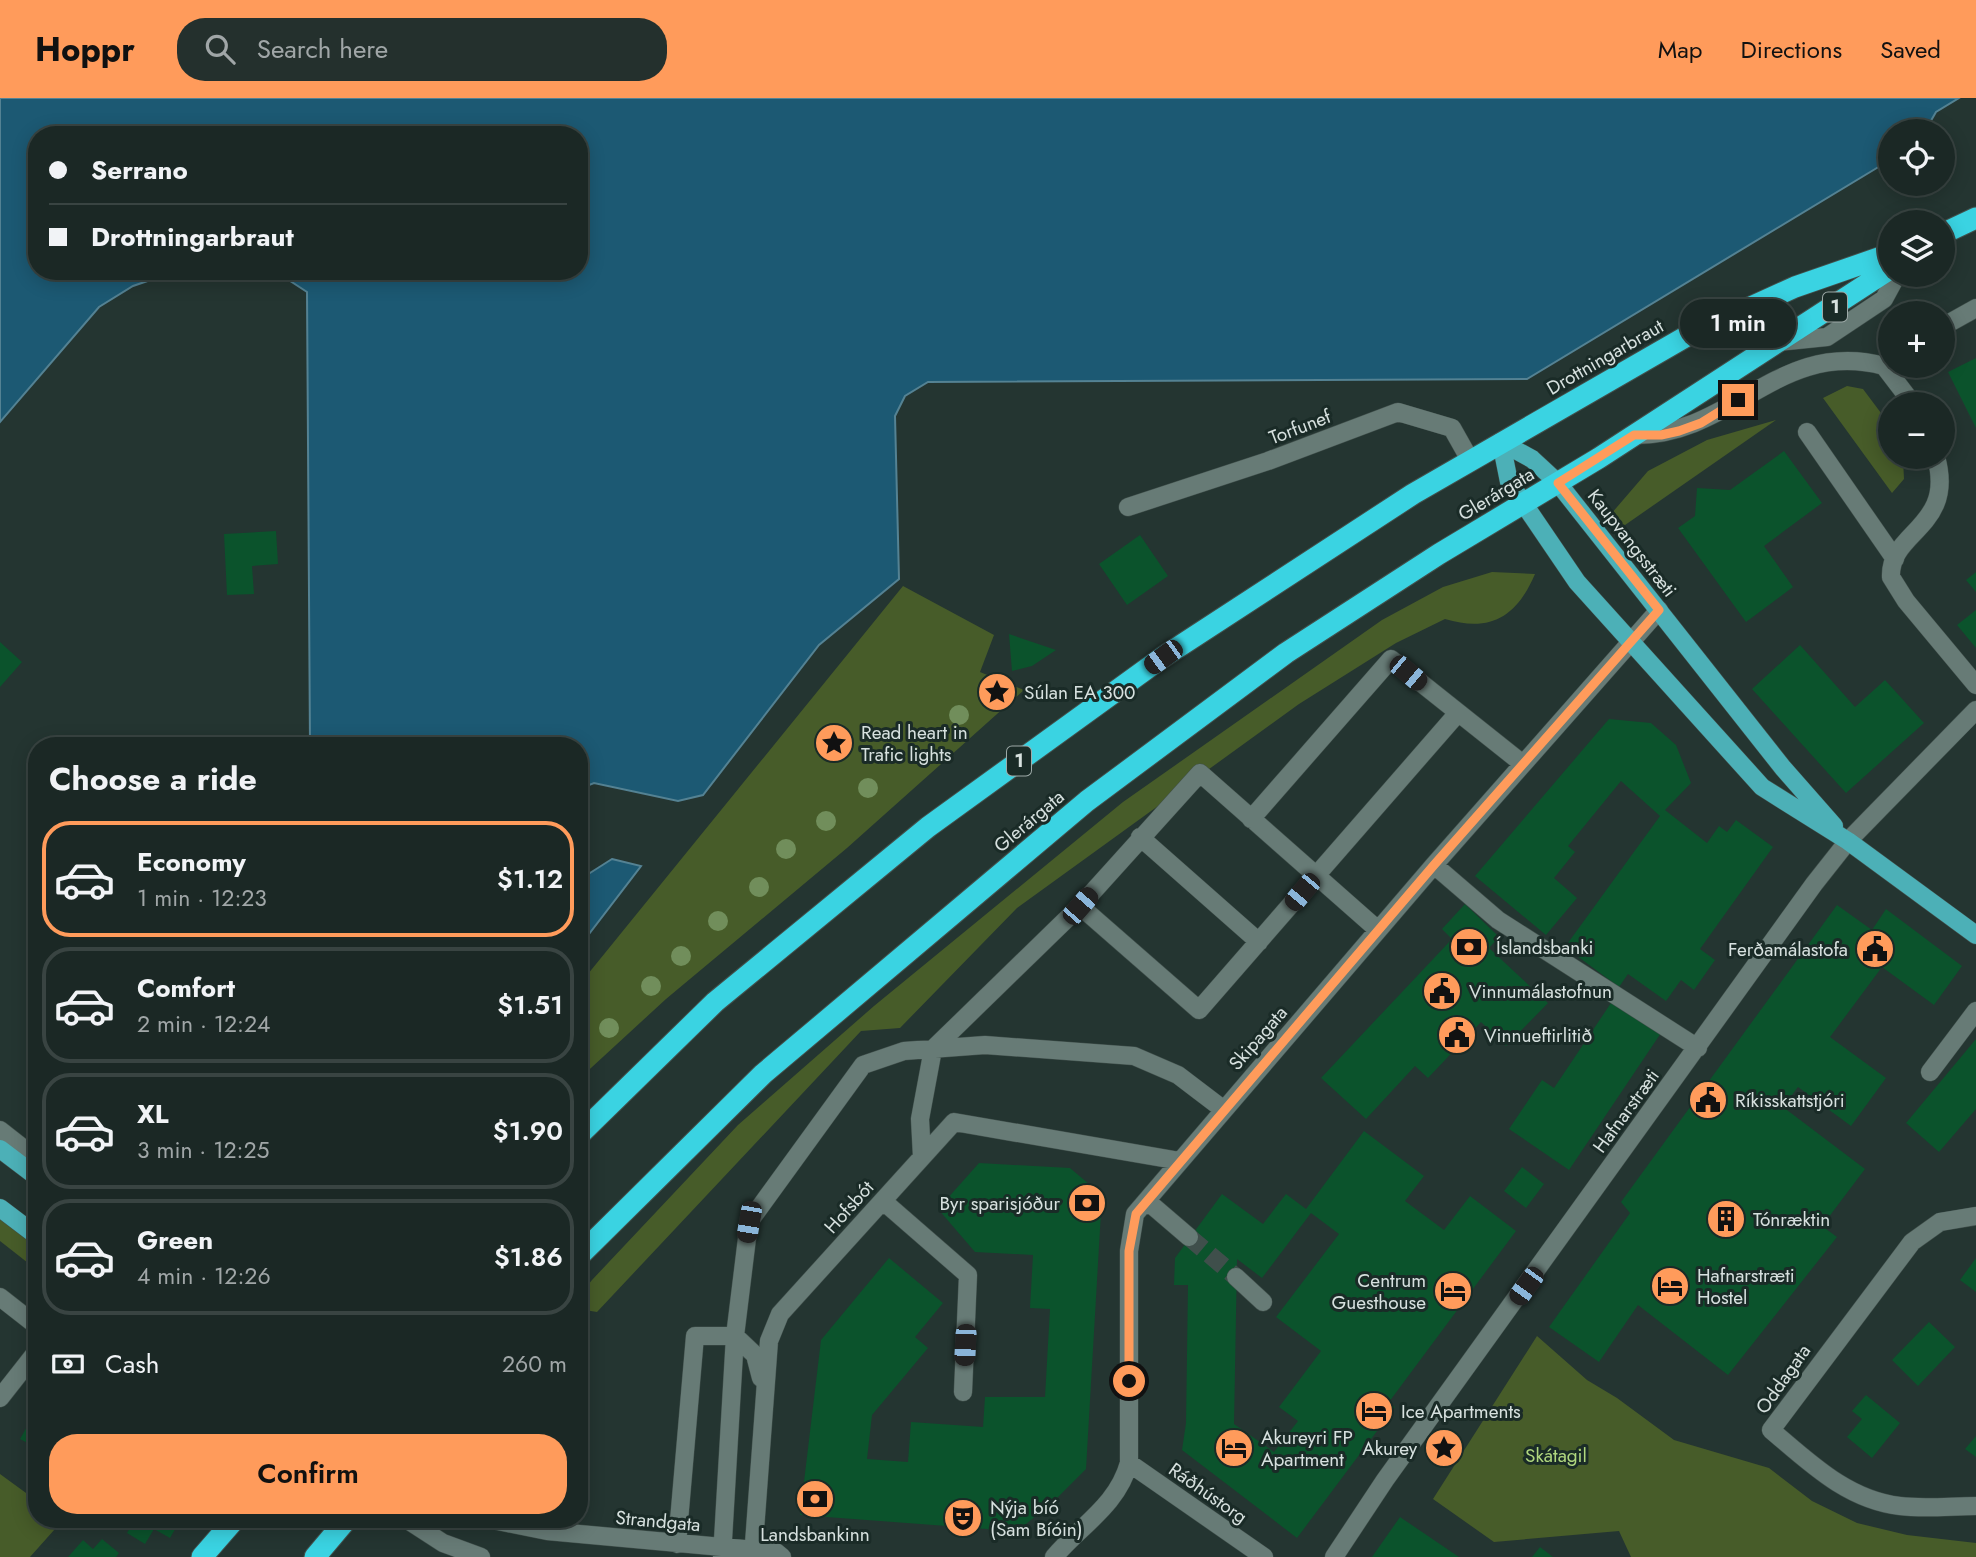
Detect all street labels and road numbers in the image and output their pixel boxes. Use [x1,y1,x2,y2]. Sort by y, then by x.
road number: 1 [1823,292,1847,322]
street label: Drottningarbraut [1542,312,1669,401]
street label: Torfunef [1265,403,1335,451]
street label: Glerárgata [1453,461,1539,527]
street label: Kaupvangsstræti [1581,483,1683,603]
road number: 1 [1007,746,1031,776]
street label: Glerárgata [988,783,1070,859]
street label: Skipagata [1222,1000,1294,1076]
street label: Hafnarstræti [1586,1064,1666,1158]
street label: Hofsbót [818,1174,880,1239]
street label: Oddagata [1749,1339,1817,1419]
street label: Ráðhústorg [1163,1456,1253,1530]
street label: Strandgata [614,1504,702,1538]

